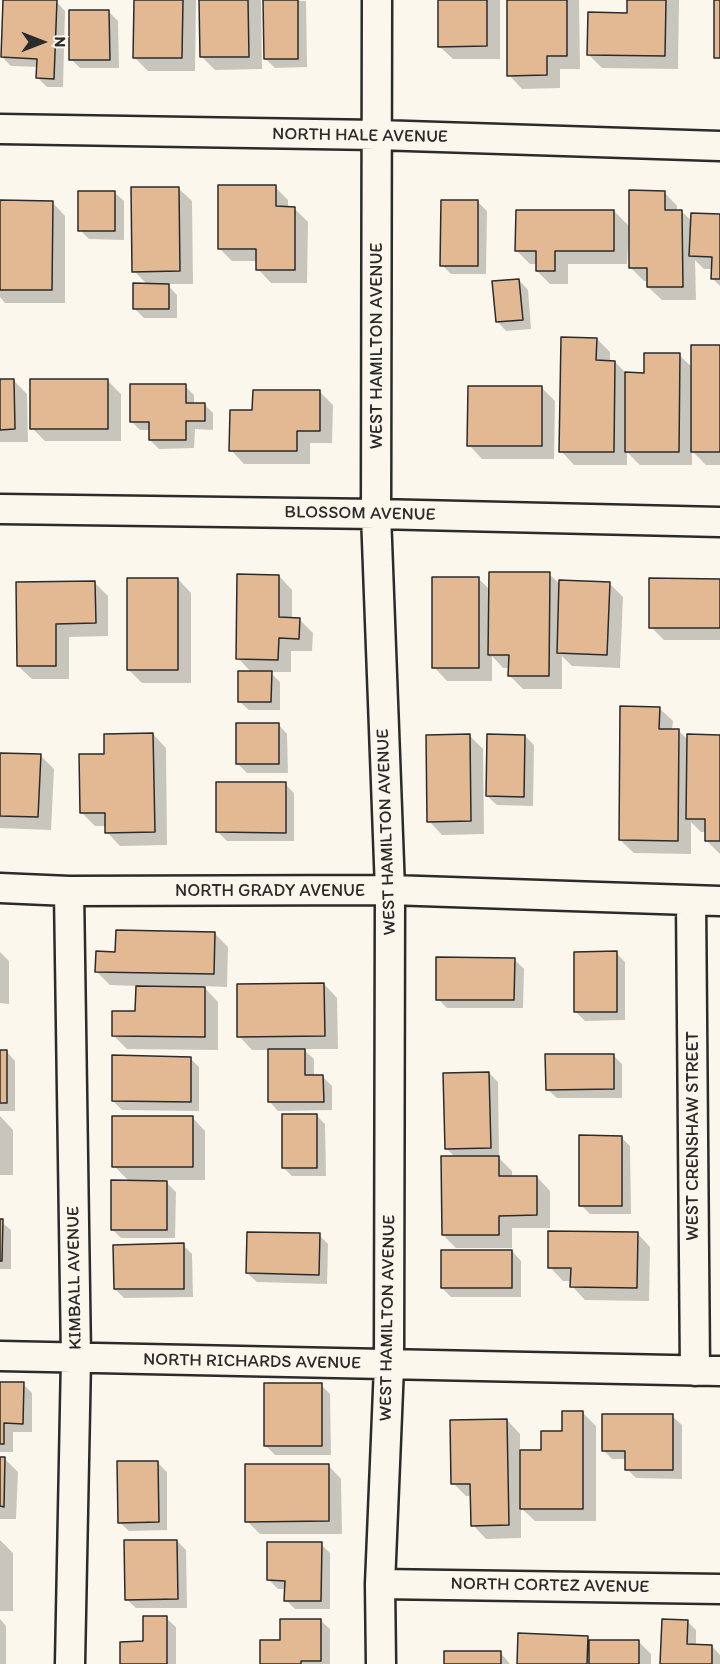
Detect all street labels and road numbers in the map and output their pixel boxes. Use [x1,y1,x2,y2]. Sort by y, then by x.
street label: NORTH HALE AVENUE [272,124,448,148]
street label: WEST HAMILTON AVENUE [366,243,388,449]
street label: BLOSSOM AVENUE [284,502,436,526]
street label: WEST HAMILTON AVENUE [373,728,401,936]
street label: NORTH GRADY AVENUE [175,880,365,902]
street label: WEST CRENSHAW STREET [682,1031,704,1241]
street label: KIMBALL AVENUE [63,1206,87,1350]
street label: WEST HAMILTON AVENUE [375,1214,401,1422]
street label: NORTH RICHARDS AVENUE [143,1349,361,1375]
street label: NORTH CORTEZ AVENUE [450,1573,650,1599]

